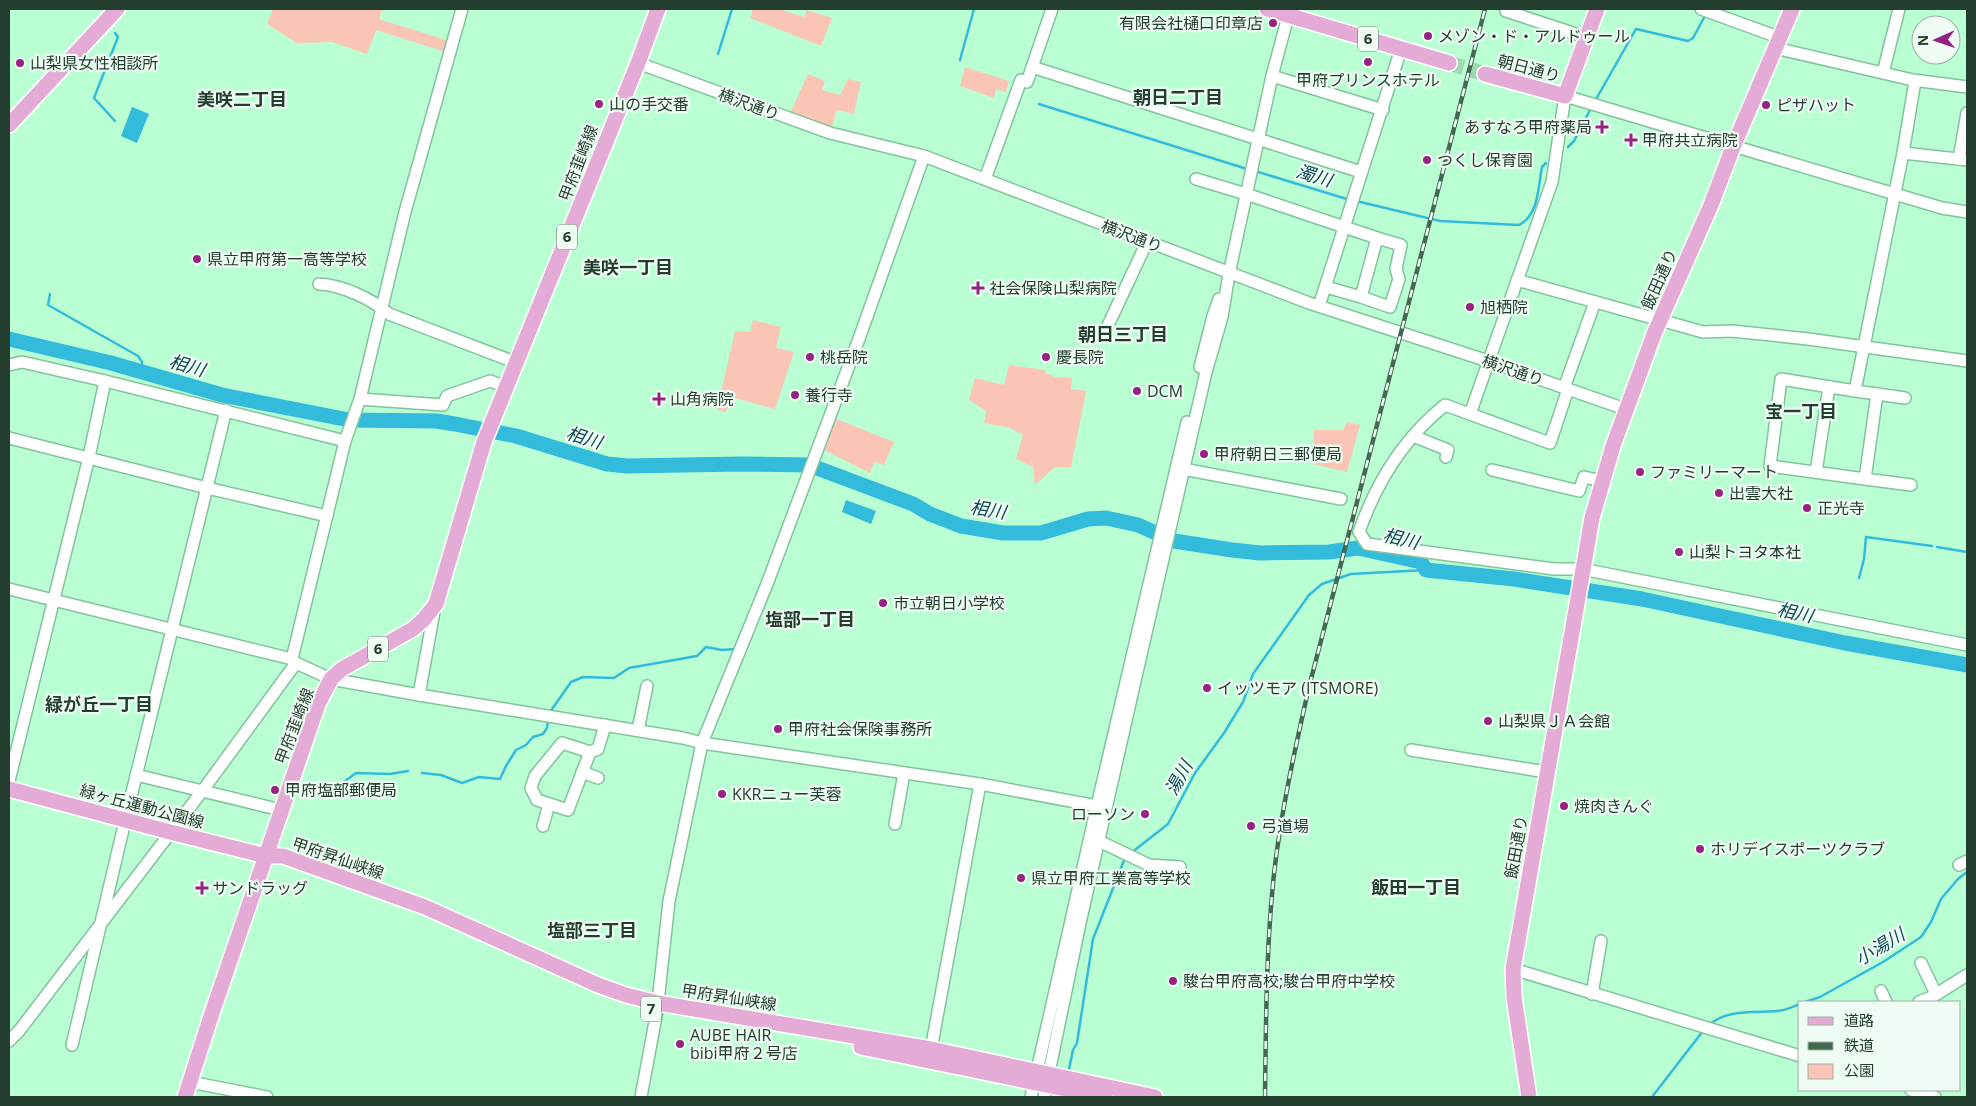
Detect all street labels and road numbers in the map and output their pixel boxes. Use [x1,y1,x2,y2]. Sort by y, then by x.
road number: 6 [1358,26,1378,52]
street label: 朝日通り [1495,49,1563,87]
street label: 横沢通り [715,83,783,125]
street label: 甲府韮崎線 [553,122,603,204]
street label: 横沢通り [1098,214,1166,258]
road number: 6 [557,224,577,250]
street label: 飯田通り [1636,245,1682,313]
street label: 横沢通り [1479,349,1547,391]
road number: 6 [368,636,388,662]
street label: 甲府韮崎線 [269,685,319,767]
street label: 緑ヶ丘運動公園線 [77,779,207,833]
street label: 飯田通り [1500,814,1532,880]
street label: 甲府昇仙峡線 [289,832,387,884]
street label: 甲府昇仙峡線 [680,979,778,1015]
road number: 7 [641,996,661,1022]

